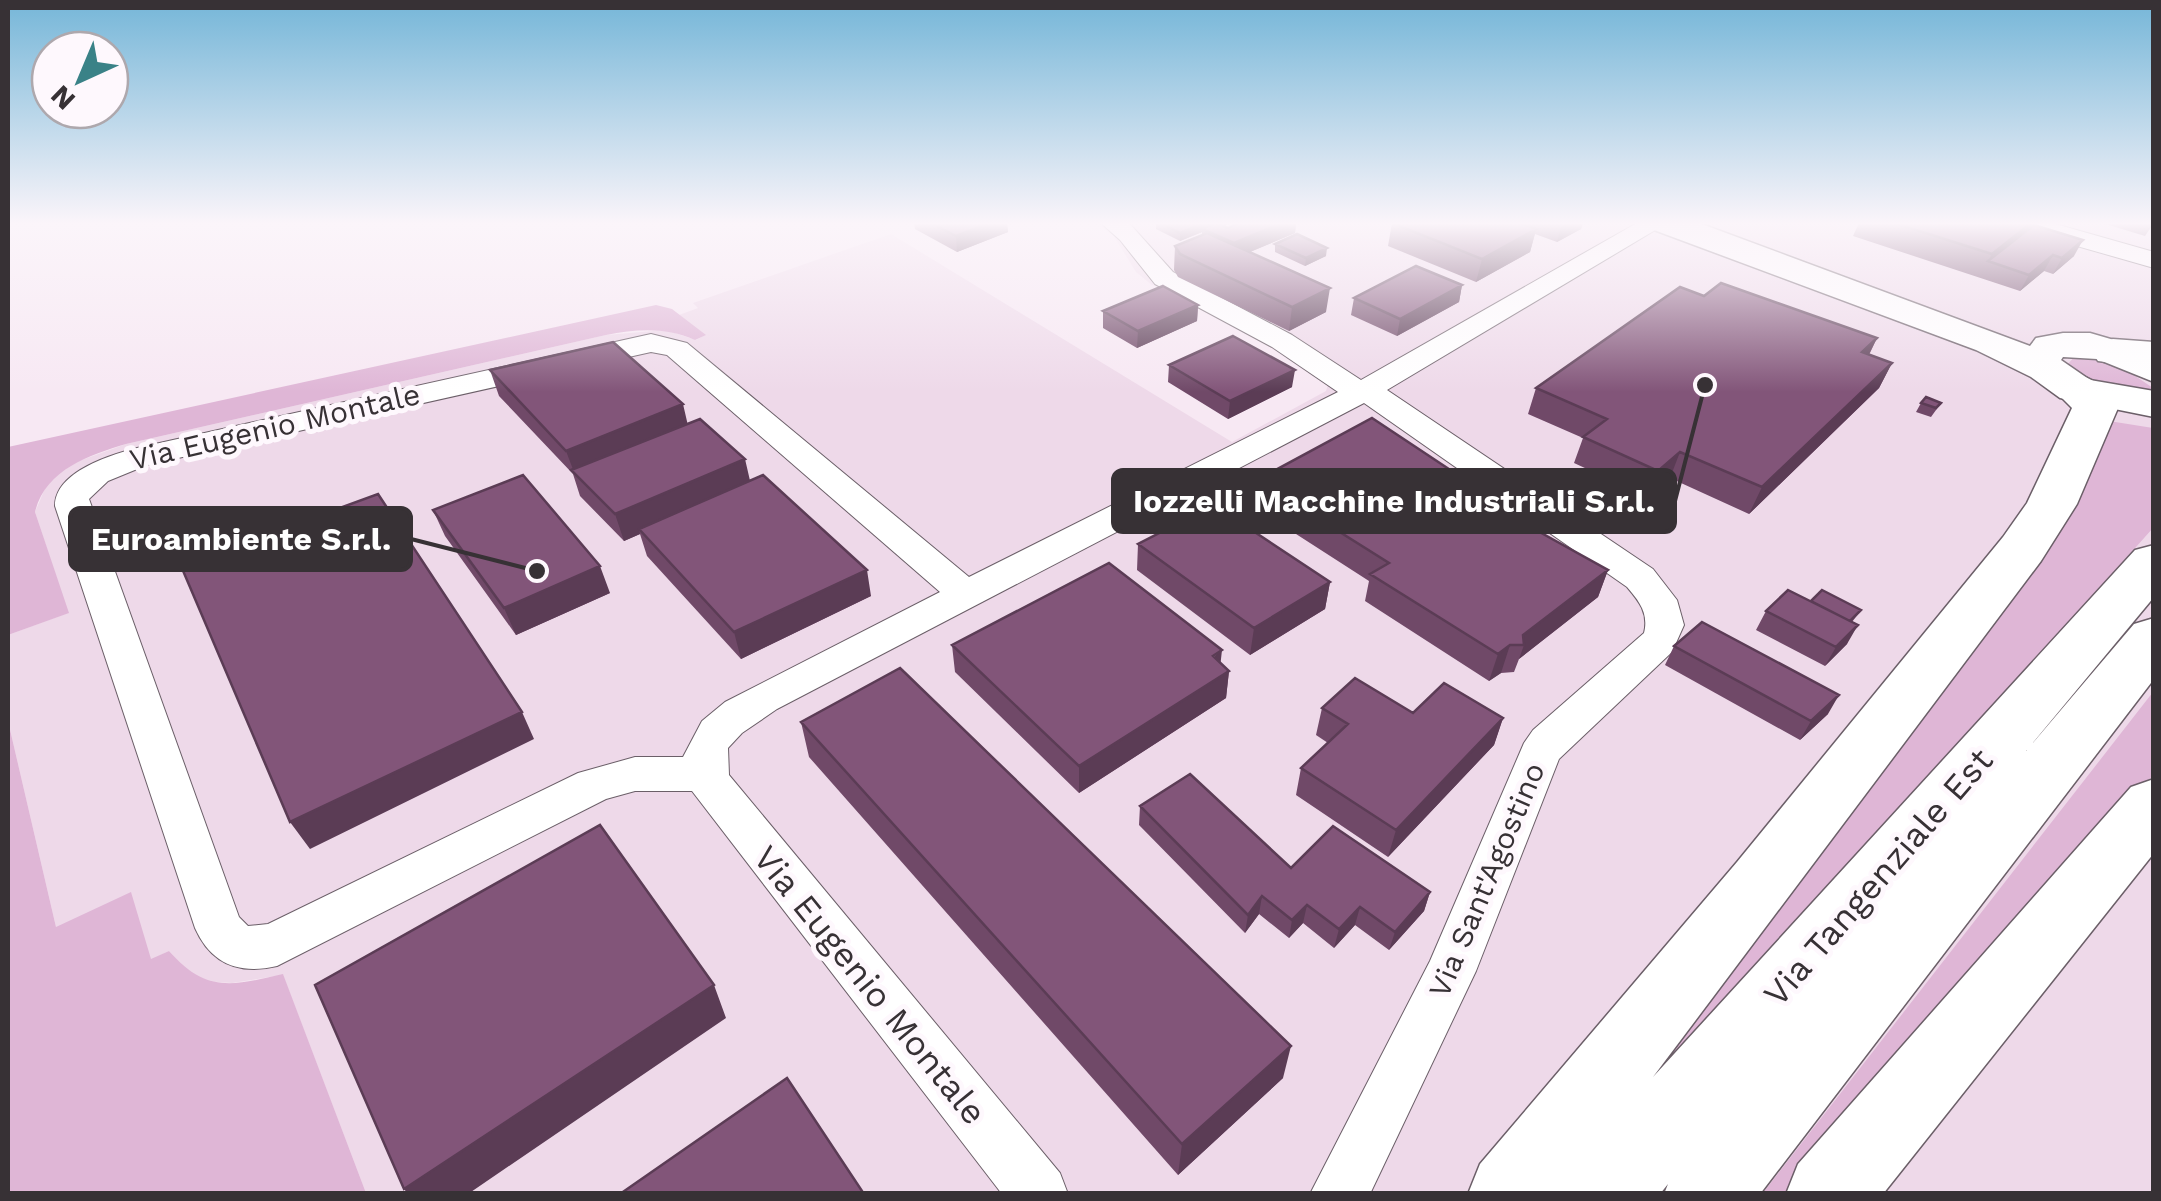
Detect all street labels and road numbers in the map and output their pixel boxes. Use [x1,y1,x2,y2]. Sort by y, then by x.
street label: Via Eugenio Montale [126,376,424,477]
street label: Via Tangenziale Est [1755,739,2002,1014]
street label: Via Sant'Agostino [1421,757,1552,1002]
street label: Via Eugenio Montale [745,837,995,1133]

